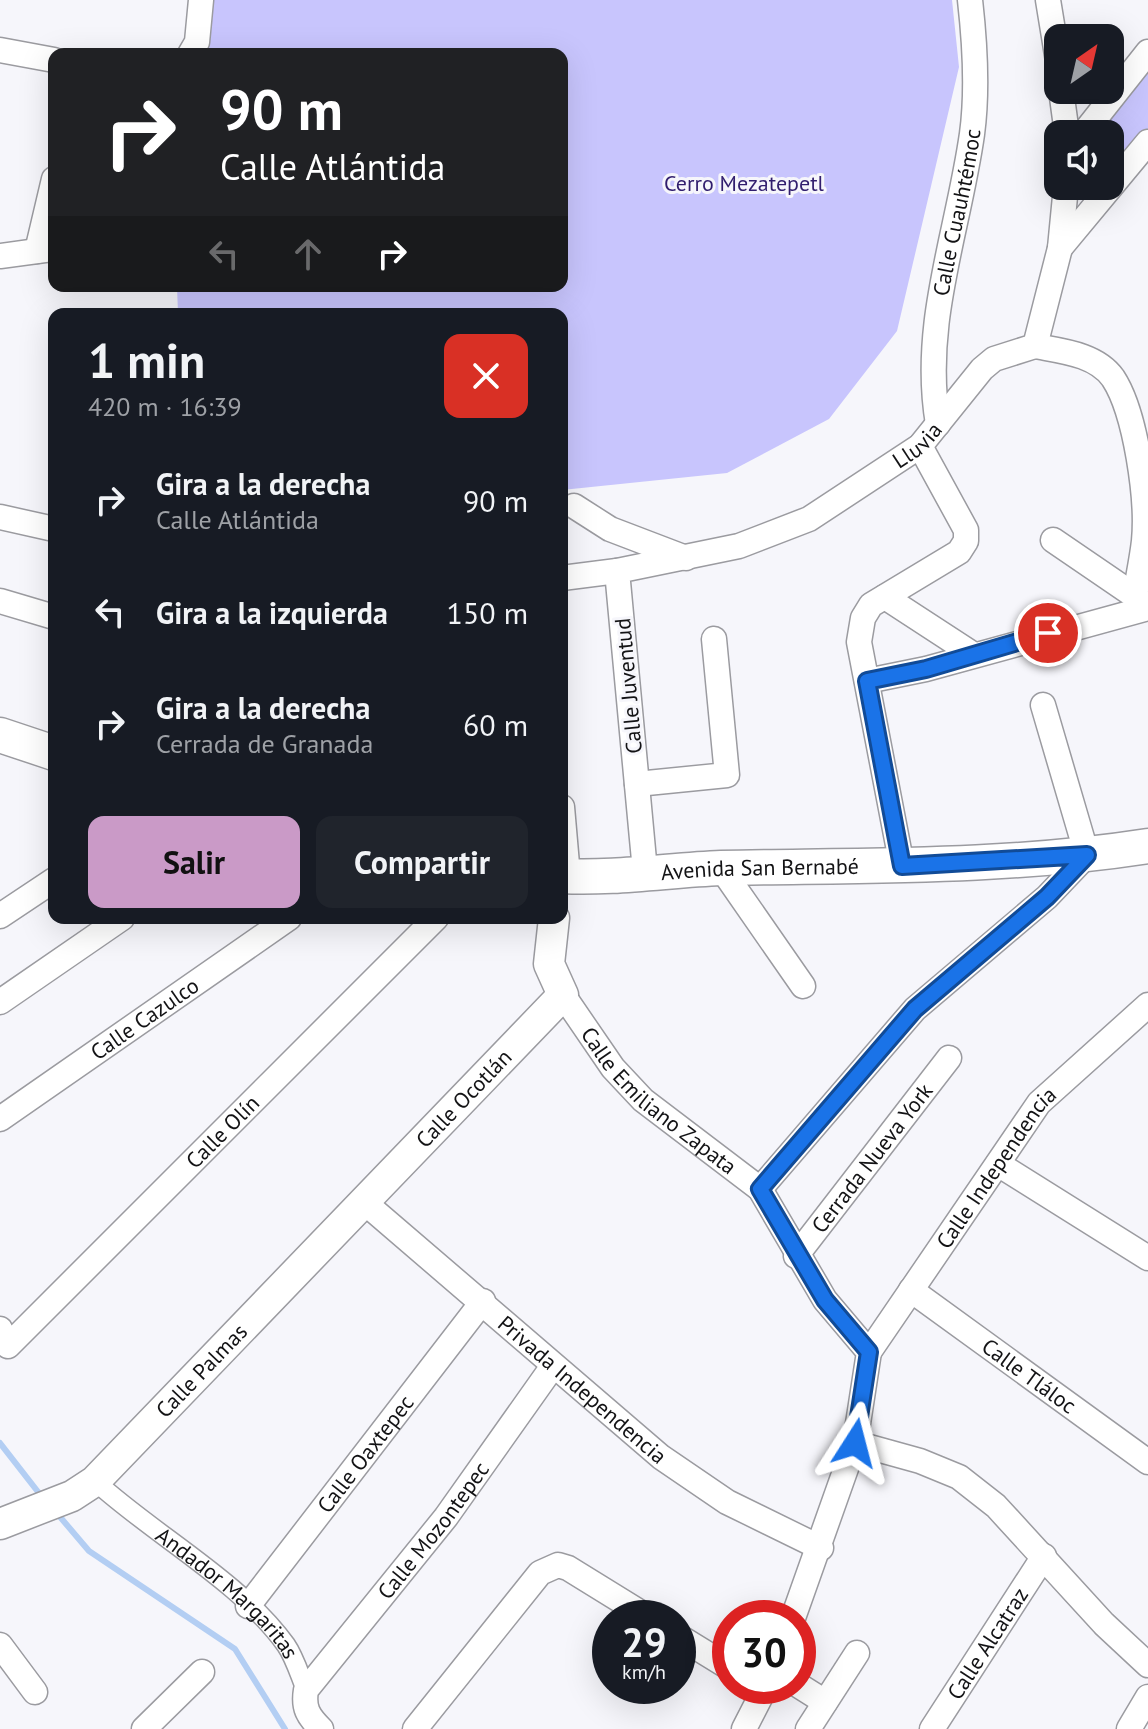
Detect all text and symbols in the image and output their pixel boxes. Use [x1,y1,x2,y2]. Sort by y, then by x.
north arrow [1044,24,1124,104]
map controls [1044,24,1124,200]
text: 90 m [220,73,343,145]
icon: right [88,80,192,184]
button: sound [1044,120,1124,200]
street label: Calle Cuauhtémoc [927,127,987,298]
text: Calle Atlántida [220,143,445,190]
park label: Cerro Mezatepetl [664,169,825,197]
icon: left [202,232,246,276]
icon: ahead [286,232,330,276]
icon: right [370,232,414,276]
text: 1 min [88,329,205,391]
button: close [444,334,528,418]
text: 420 m · 16:39 [88,390,242,423]
street label: Lluvia [887,416,948,474]
text: Gira a la derecha [156,464,370,503]
icon: right [88,478,132,522]
text: 90 m [463,481,528,520]
text: Calle Atlántida [156,503,319,536]
icon: left [88,590,132,634]
text: Gira a la izquierda [156,593,388,632]
text: 150 m [447,593,528,632]
pin [1014,599,1082,667]
icon: arrive [1026,611,1070,655]
street label: Calle Juventud [608,617,648,755]
text: Gira a la derecha [156,688,370,727]
icon: right [88,702,132,746]
text: 60 m [463,705,528,744]
text: Cerrada de Granada [156,727,373,760]
button: Salir [88,816,300,908]
button: Compartir [316,816,528,908]
street label: Avenida San Bernabé [660,852,859,886]
street label: Calle Cazulco [85,971,204,1066]
street label: Calle Emiliano Zapata [575,1021,742,1180]
street label: Calle Ocotlán [410,1043,517,1153]
street label: Cerrada Nueva York [805,1077,939,1238]
street label: Calle Independencia [930,1080,1062,1254]
street label: Calle Olín [180,1089,265,1174]
street label: Privada Independencia [492,1309,673,1470]
street label: Calle Palmas [150,1318,253,1424]
street label: Calle Tláloc [976,1332,1082,1419]
street label: Calle Oaxtepec [311,1389,420,1519]
position arrow [813,1401,897,1485]
street label: Calle Mozontepec [371,1456,495,1605]
street label: Andador Margaritas [150,1521,305,1663]
street label: Calle Alcatraz [941,1582,1034,1705]
speed limit sign: 30 [712,1600,816,1704]
text: 29 [621,1616,667,1668]
text: km/h [622,1659,666,1685]

